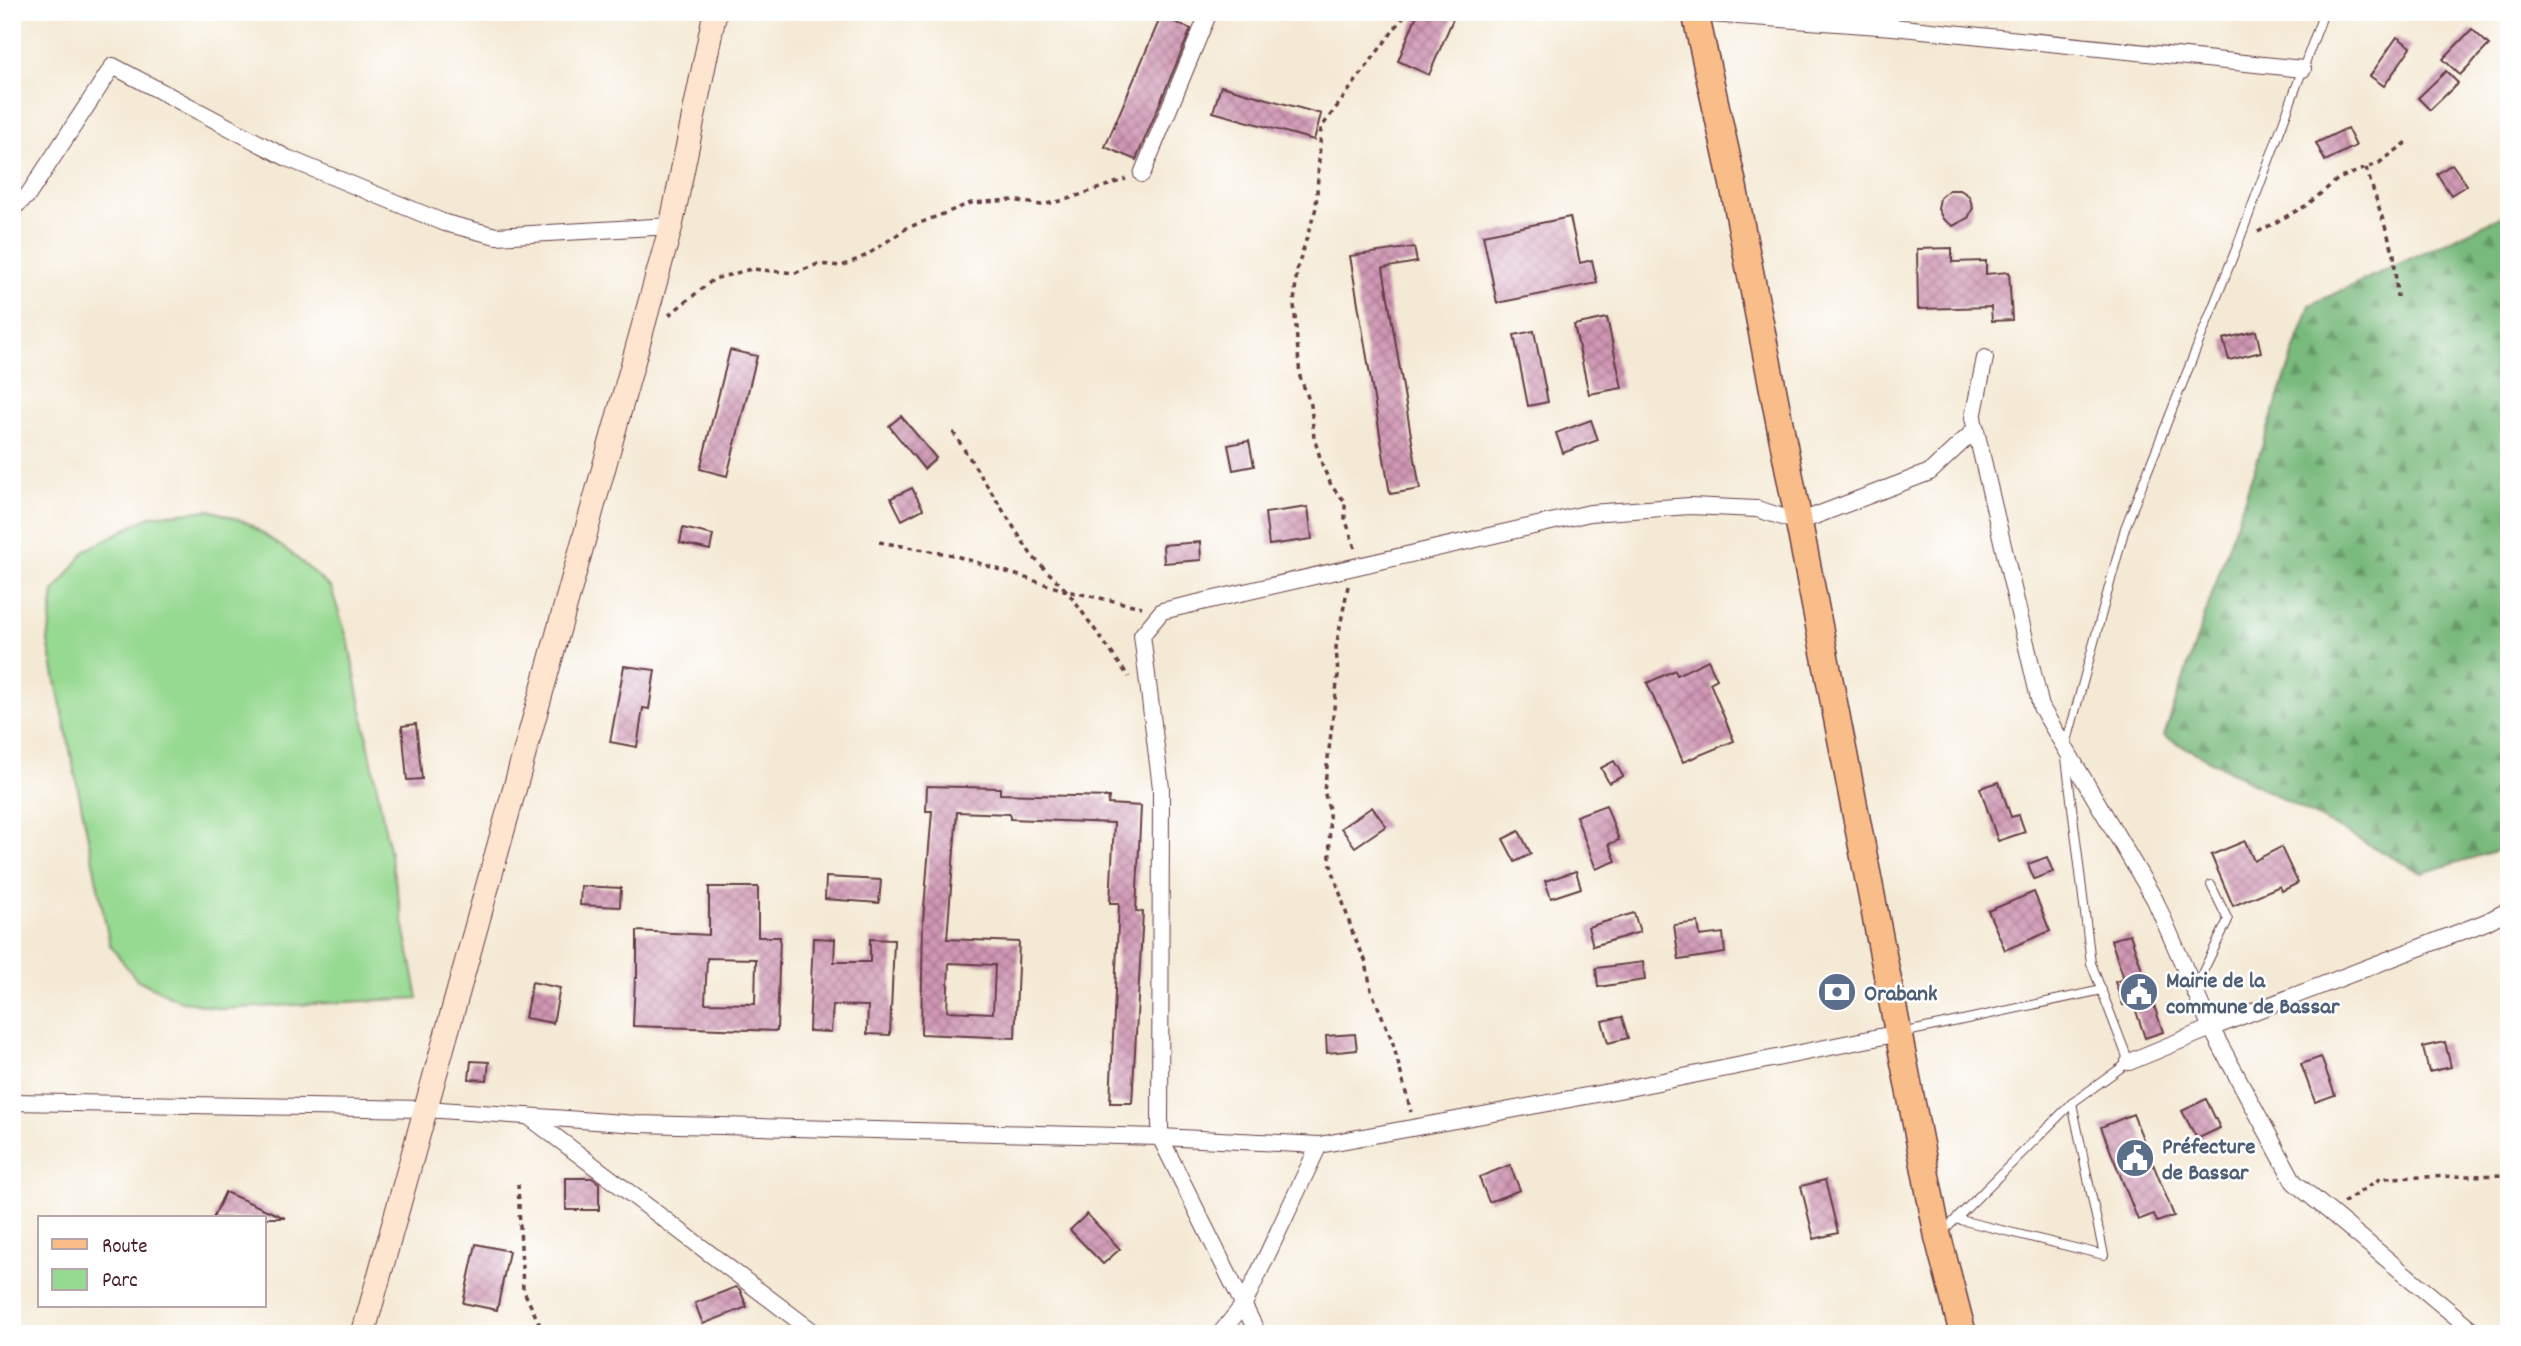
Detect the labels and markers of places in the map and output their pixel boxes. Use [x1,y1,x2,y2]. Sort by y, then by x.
place label: Mairie de la commune de Bassar [2166,966,2340,1025]
bank icon: Orabank [1816,971,1858,1013]
public building icon: Mairie de la commune de Bassar [2118,971,2160,1013]
place label: Orabank [1864,979,1938,1012]
place label: Préfecture de Bassar [2162,1132,2255,1191]
public building icon: Préfecture de Bassar [2114,1137,2156,1179]

